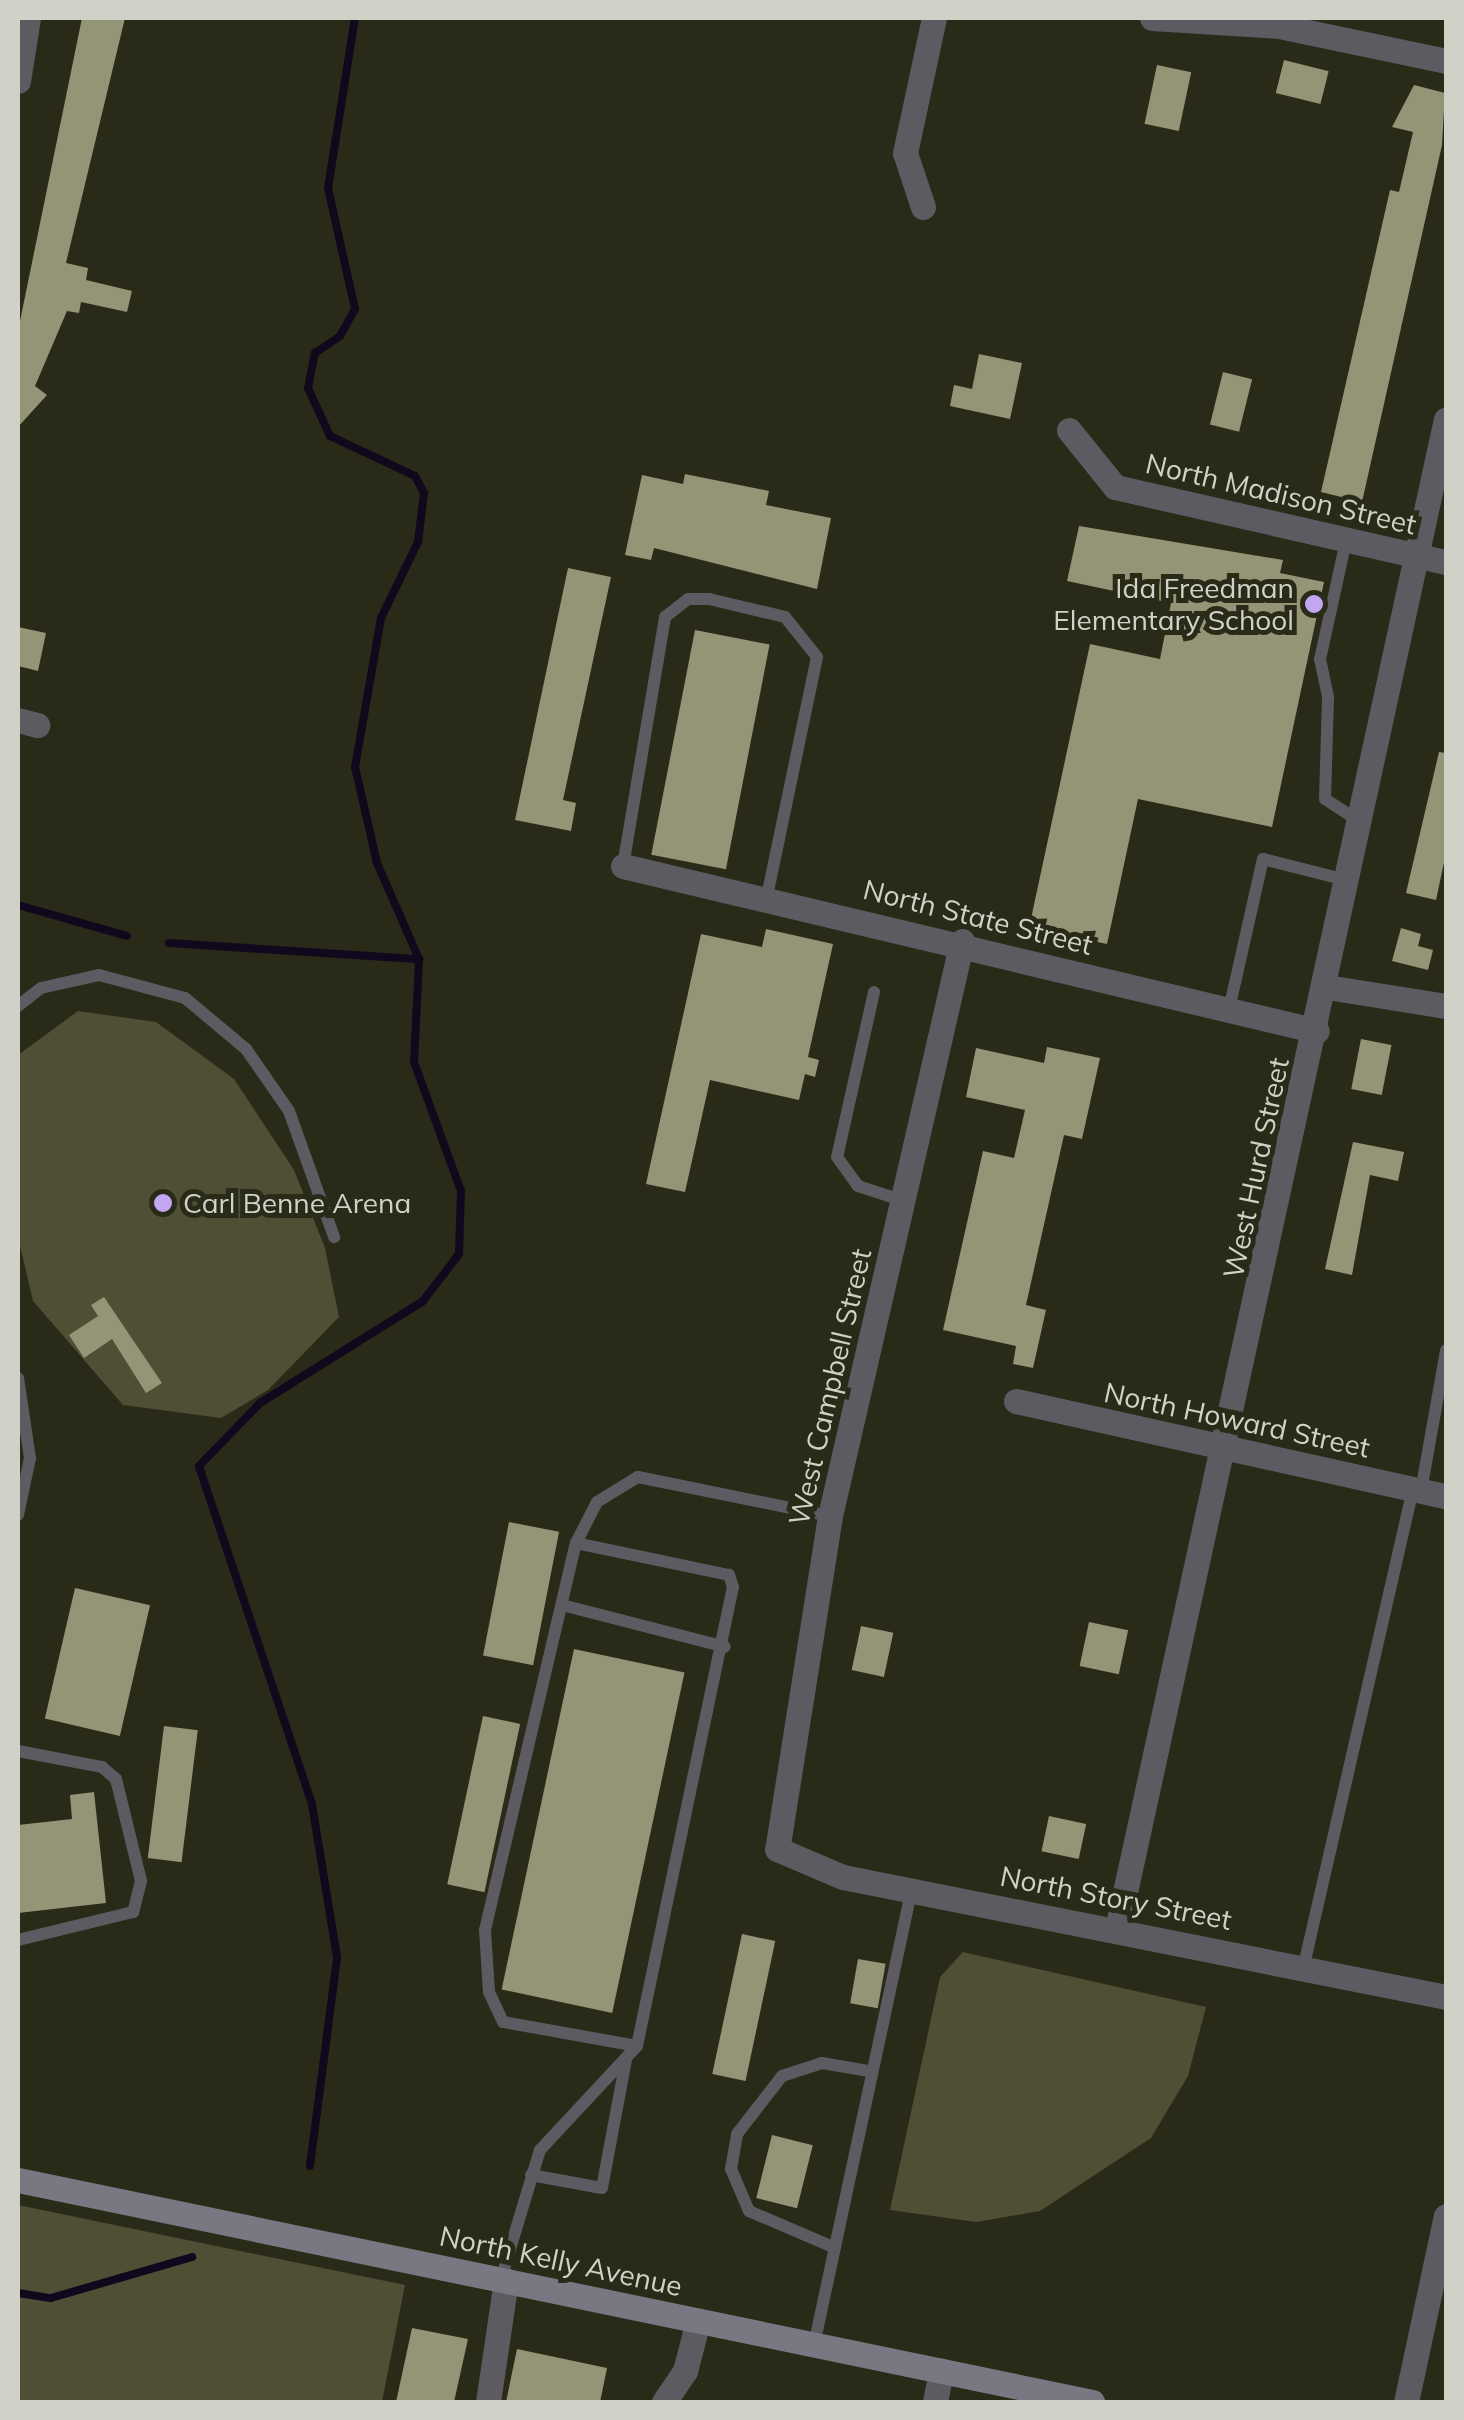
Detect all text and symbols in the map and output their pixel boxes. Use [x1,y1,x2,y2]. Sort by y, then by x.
street label: North Madison Street [1142,447,1420,541]
place label: Ida Freedman Elementary School [1053,571,1294,637]
marker: Ida Freedman Elementary School [1303,593,1325,615]
street label: North State Street [860,872,1096,962]
street label: West Hurd Street [1216,1055,1296,1281]
place label: Carl Benne Arena [183,1186,411,1220]
marker: Carl Benne Arena [152,1192,174,1214]
street label: West Campbell Street [782,1246,878,1528]
street label: North Howard Street [1101,1375,1373,1465]
street label: North Story Street [997,1859,1235,1937]
street label: North Kelly Avenue [437,2219,685,2303]

